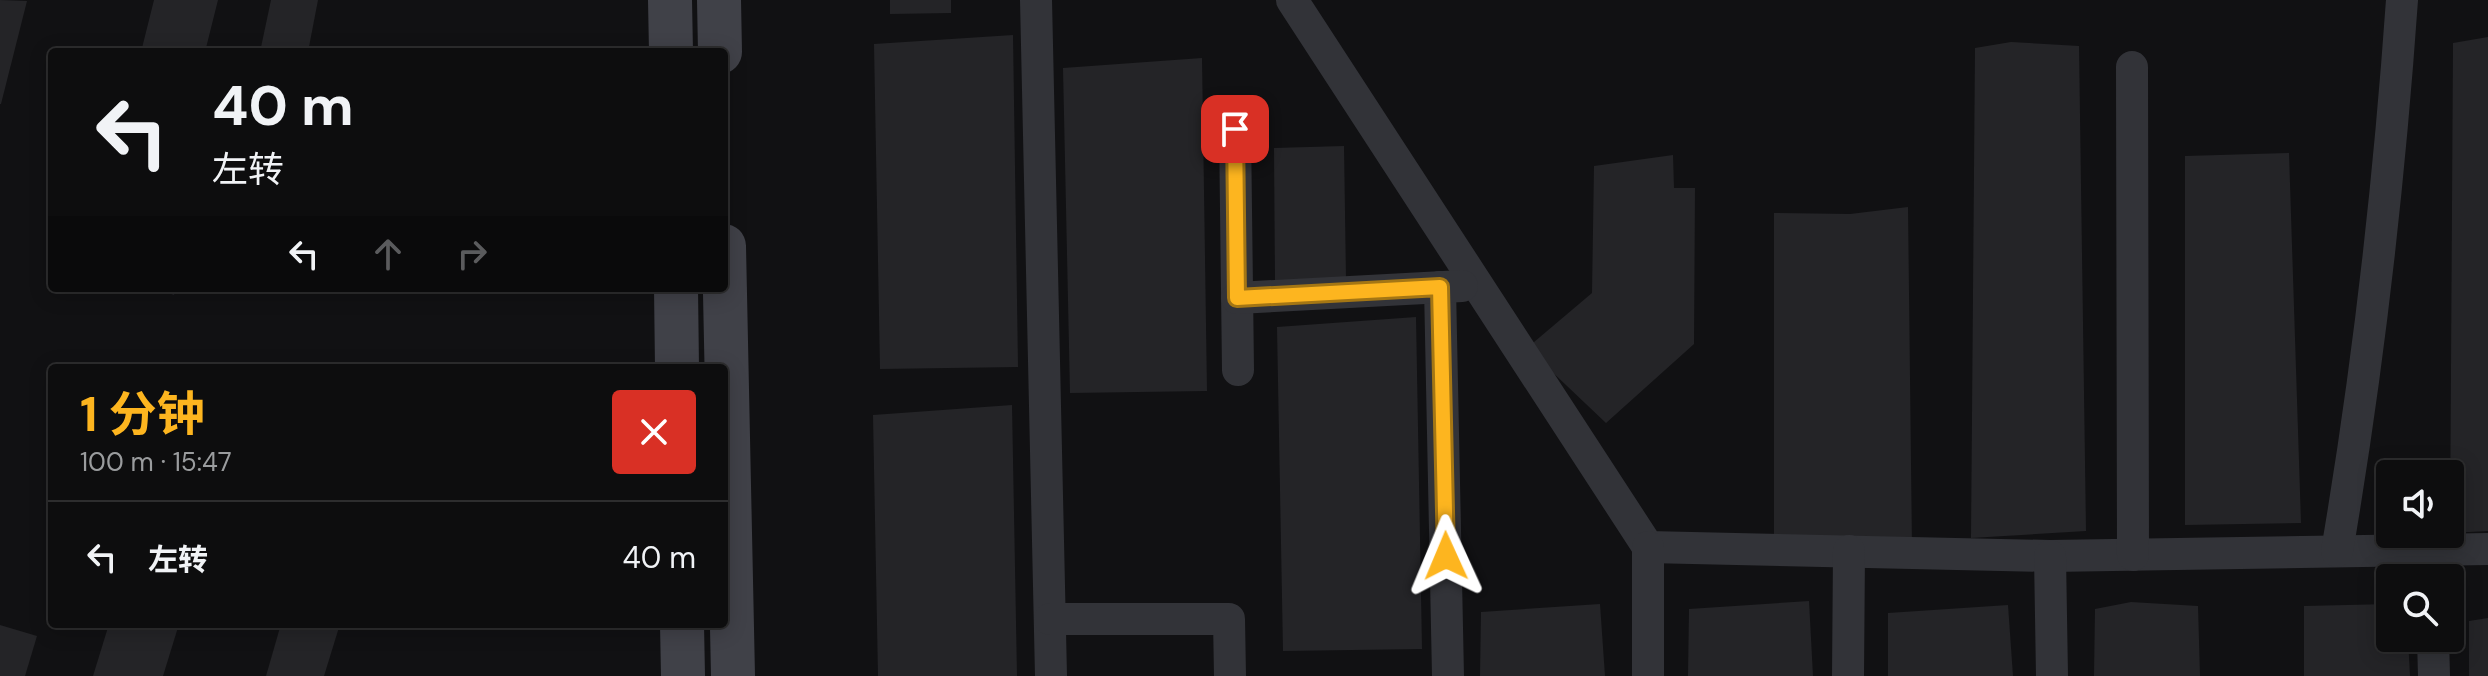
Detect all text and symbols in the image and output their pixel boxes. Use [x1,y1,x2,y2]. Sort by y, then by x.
text: 40 m [212,69,354,142]
icon: left [80,80,184,184]
pin [1201,95,1269,163]
icon: arrive [1213,107,1257,151]
text: 左转 [212,146,284,193]
icon: left [282,232,326,276]
icon: ahead [366,232,410,276]
icon: right [450,232,494,276]
text: 1 分钟 [80,383,205,446]
button: close [612,390,696,474]
text: 100 m · 15:47 [80,445,232,479]
map controls [2376,460,2464,652]
button: sound [2376,460,2464,548]
position arrow [1404,514,1488,598]
icon: left [80,535,124,579]
text: 40 m [623,538,696,577]
text: 左转 [148,540,208,579]
button: search [2376,564,2464,652]

